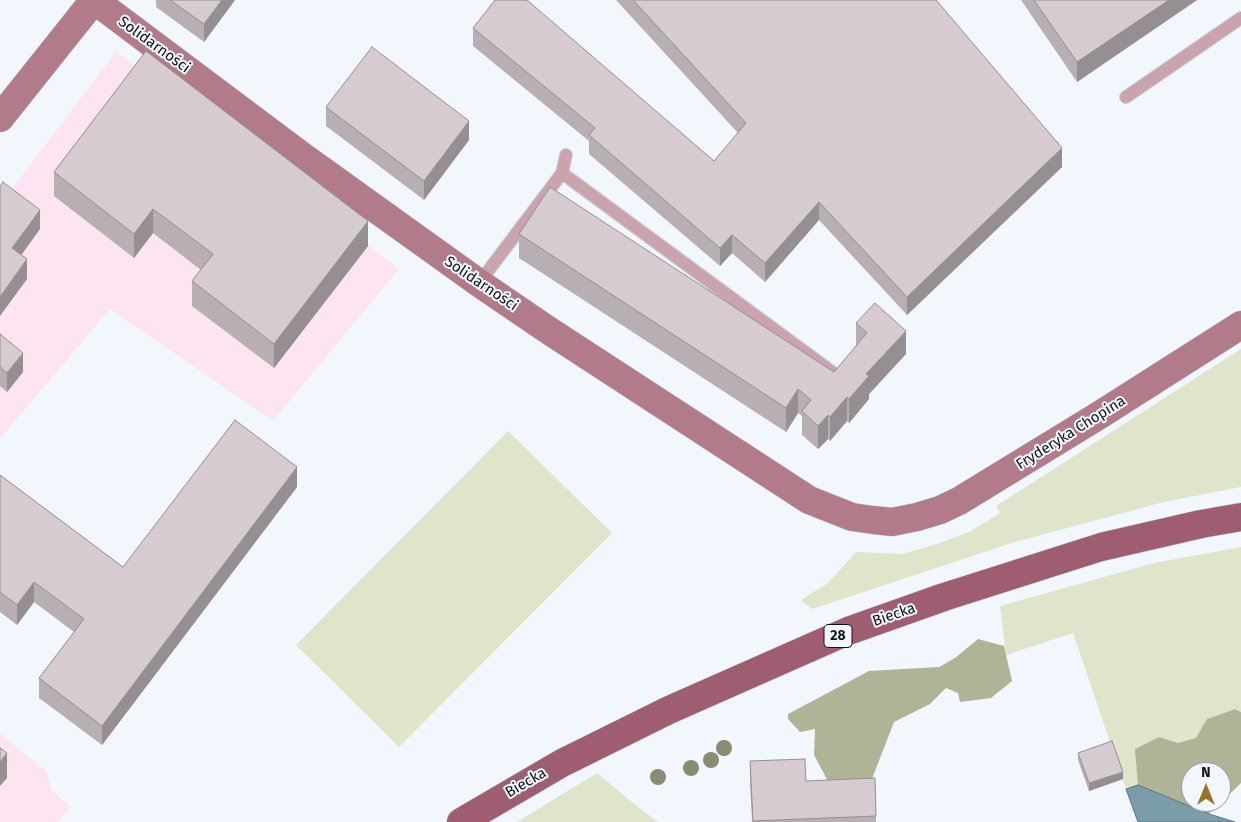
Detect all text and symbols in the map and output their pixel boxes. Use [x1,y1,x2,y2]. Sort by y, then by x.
street label: Solidarności [115,13,193,77]
street label: Solidarności [441,253,521,315]
street label: Fryderyka Chopina [1013,392,1129,474]
street label: Biecka [870,599,918,631]
road number: 28 [824,624,852,648]
north arrow [1181,762,1231,812]
street label: Biecka [502,764,550,802]
text: N [1201,764,1211,781]

